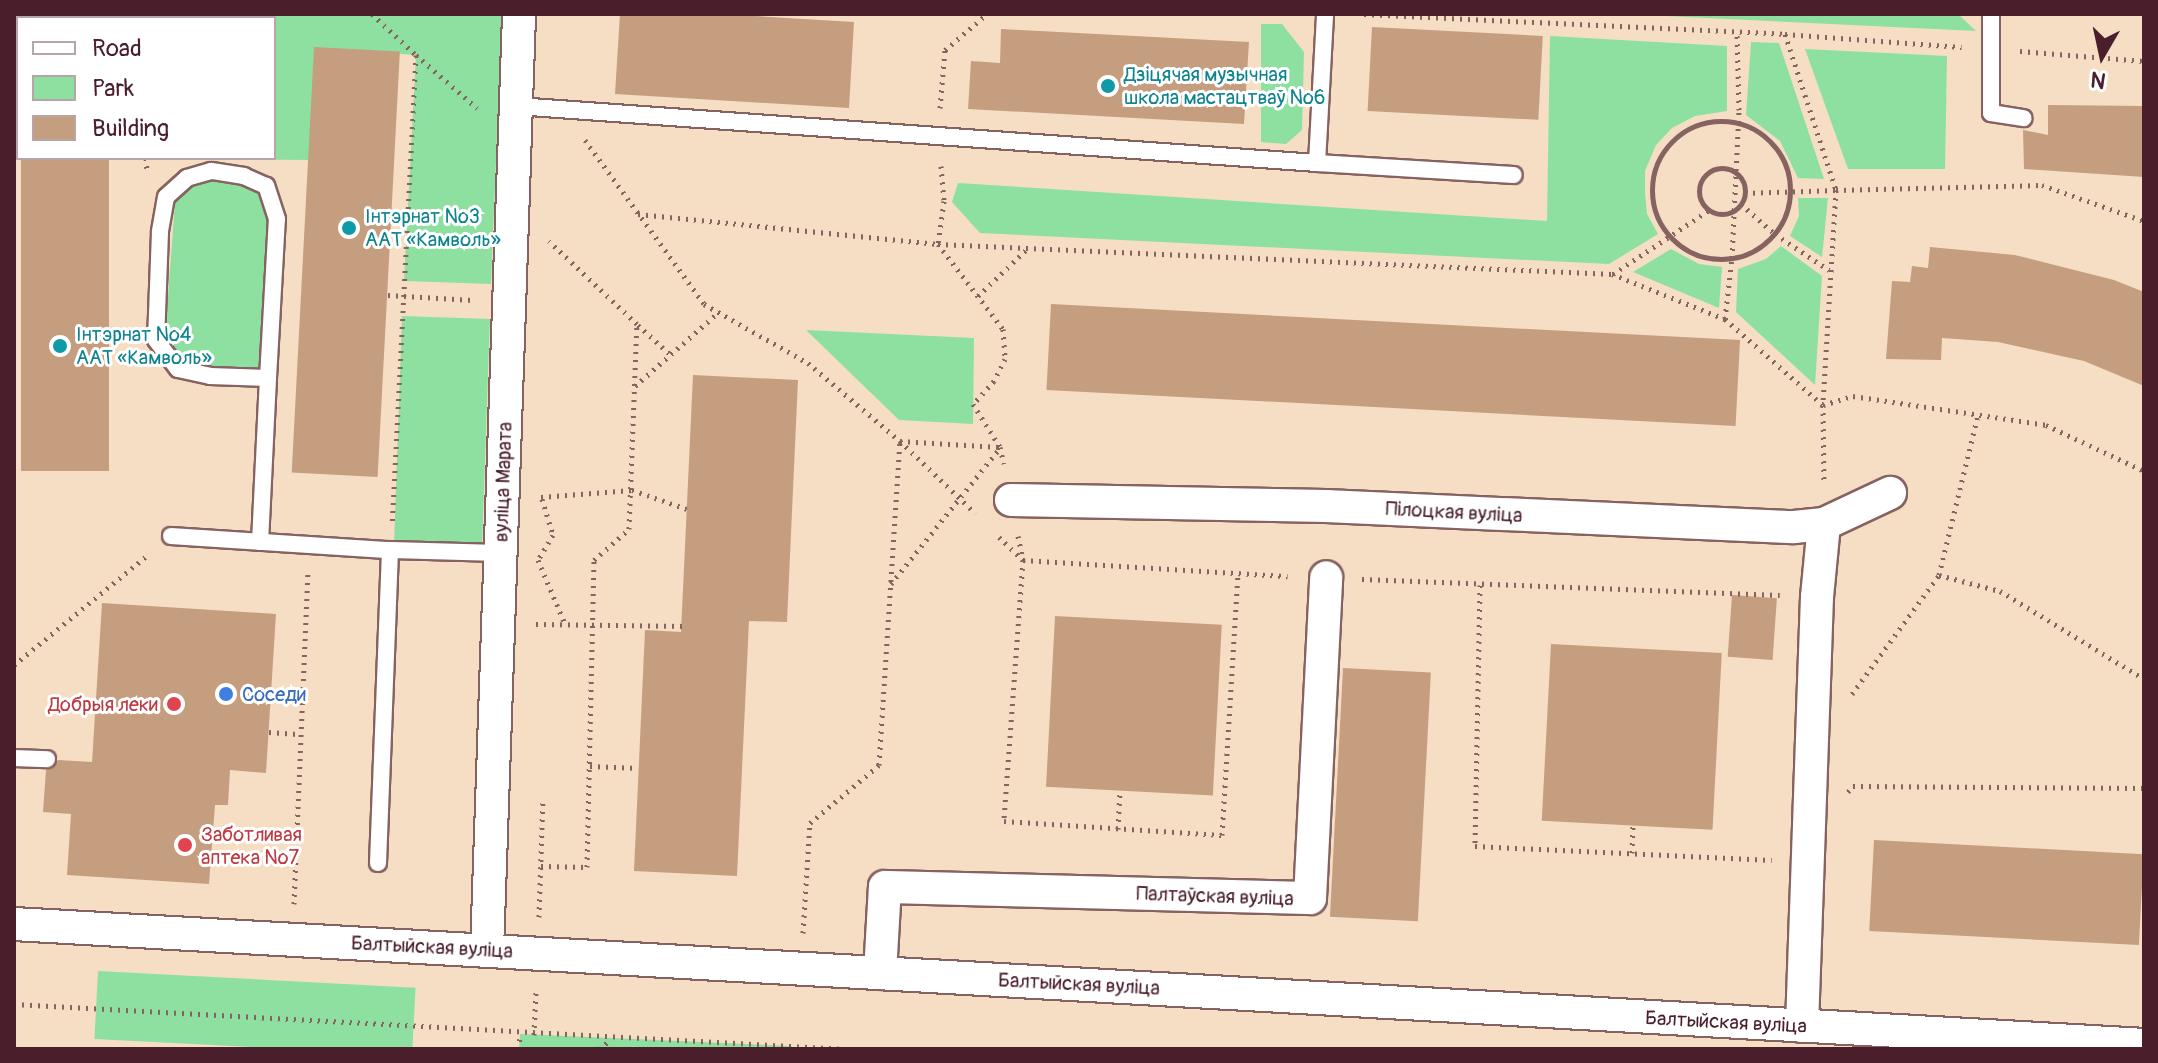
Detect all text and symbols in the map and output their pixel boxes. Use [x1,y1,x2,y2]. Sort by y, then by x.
legend [16,16,276,160]
north arrow [2062,16,2142,96]
text: Road [92,34,142,63]
place label: Дзіцячая музычная школа мастацтваў №6 [1124,62,1325,109]
text: N [2089,65,2108,95]
text: Park [92,74,134,103]
marker: Дзіцячая музычная школа мастацтваў №6 [1099,77,1117,95]
text: Building [92,114,169,143]
place label: Інтэрнат №3 ААТ «Камволь» [365,204,501,251]
marker: Інтэрнат №3 ААТ «Камволь» [340,219,358,237]
place label: Інтэрнат №4 ААТ «Камволь» [76,322,212,369]
marker: Інтэрнат №4 ААТ «Камволь» [51,337,69,355]
street label: вуліца Марата [489,421,517,543]
street label: Пілоцкая вуліца [1385,496,1523,528]
place label: Соседи [242,682,306,706]
marker: Соседи [217,685,235,703]
place label: Добрыя леки [48,692,158,716]
marker: Добрыя леки [165,695,183,713]
place label: Заботливая аптека №7 [201,822,302,869]
marker: Заботливая аптека №7 [176,836,194,854]
street label: Палтаўская вуліца [1136,881,1294,911]
street label: Балтыйская вуліца [350,931,514,963]
street label: Балтыйская вуліца [997,968,1161,1000]
street label: Балтыйская вуліца [1644,1006,1808,1038]

